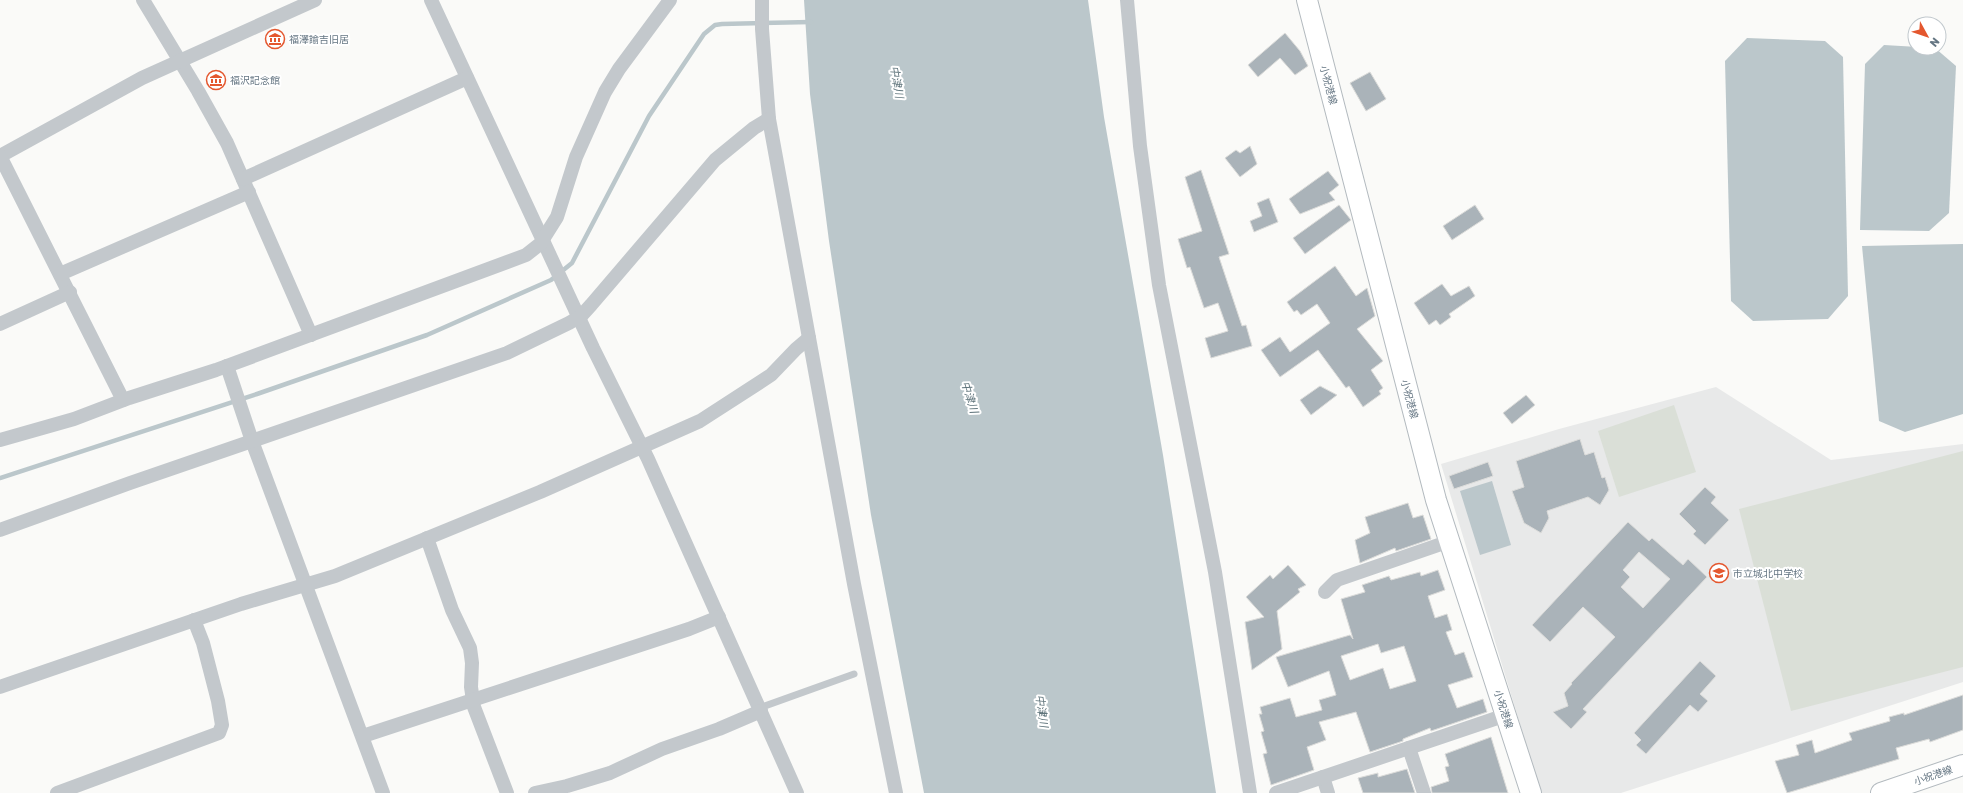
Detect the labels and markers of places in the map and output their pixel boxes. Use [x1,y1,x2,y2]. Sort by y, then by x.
museum icon: 福澤諭吉旧居 [264,28,286,50]
place label: 福澤諭吉旧居 [289,34,349,46]
museum icon: 福沢記念館 [205,69,227,91]
place label: 福沢記念館 [230,75,280,87]
school or university icon: 市立城北中学校 [1708,562,1730,584]
place label: 市立城北中学校 [1733,568,1803,580]

